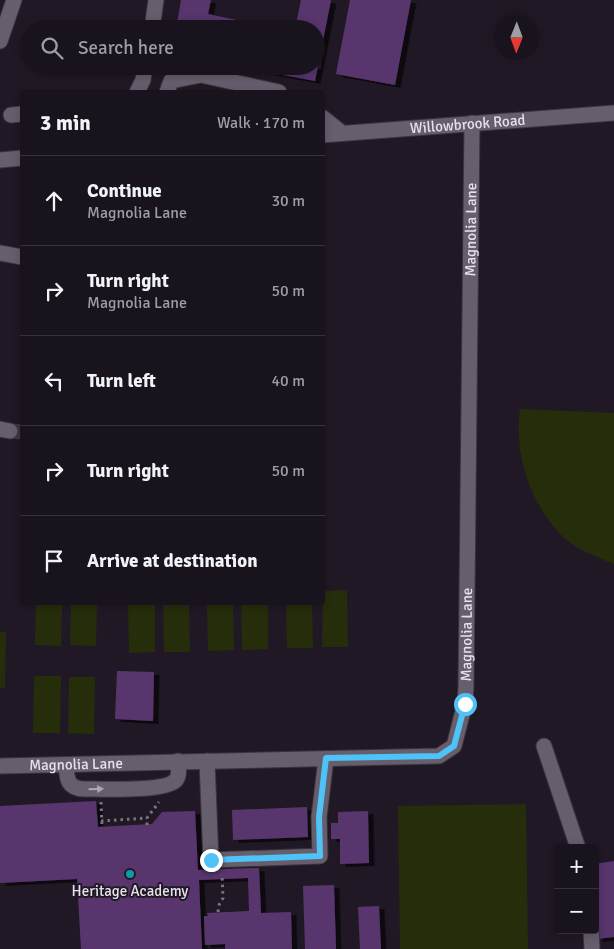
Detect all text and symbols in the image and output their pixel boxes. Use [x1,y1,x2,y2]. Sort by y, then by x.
north arrow [494,15,539,60]
search box [20,20,325,75]
icon: search [38,34,66,62]
text: Search here [78,36,174,60]
text: 3 min [40,110,91,136]
street label: Willowbrook Road [409,111,526,137]
text: Walk · 170 m [217,113,305,133]
text: Continue [87,179,162,203]
street label: Magnolia Lane [461,183,480,277]
icon: ahead [40,187,68,215]
text: 30 m [271,191,305,211]
text: Magnolia Lane [87,203,187,223]
text: Turn right [87,269,169,293]
icon: right [40,277,68,305]
text: 50 m [271,281,305,301]
text: Magnolia Lane [87,293,187,313]
icon: left [40,367,68,395]
text: Turn left [87,369,156,393]
text: 40 m [271,371,305,391]
icon: right [40,457,68,485]
text: Turn right [87,459,169,483]
text: 50 m [271,461,305,481]
icon: arrive [40,547,68,575]
text: Arrive at destination [87,549,258,573]
street label: Magnolia Lane [457,587,476,682]
route start [454,693,477,716]
street label: Magnolia Lane [29,754,123,774]
one-way arrow [88,785,104,793]
map controls [554,844,599,934]
button: + [554,844,599,889]
route end [200,849,223,872]
marker: Heritage Academy [124,868,136,880]
place label: Heritage Academy [72,882,188,900]
button: − [554,889,599,934]

